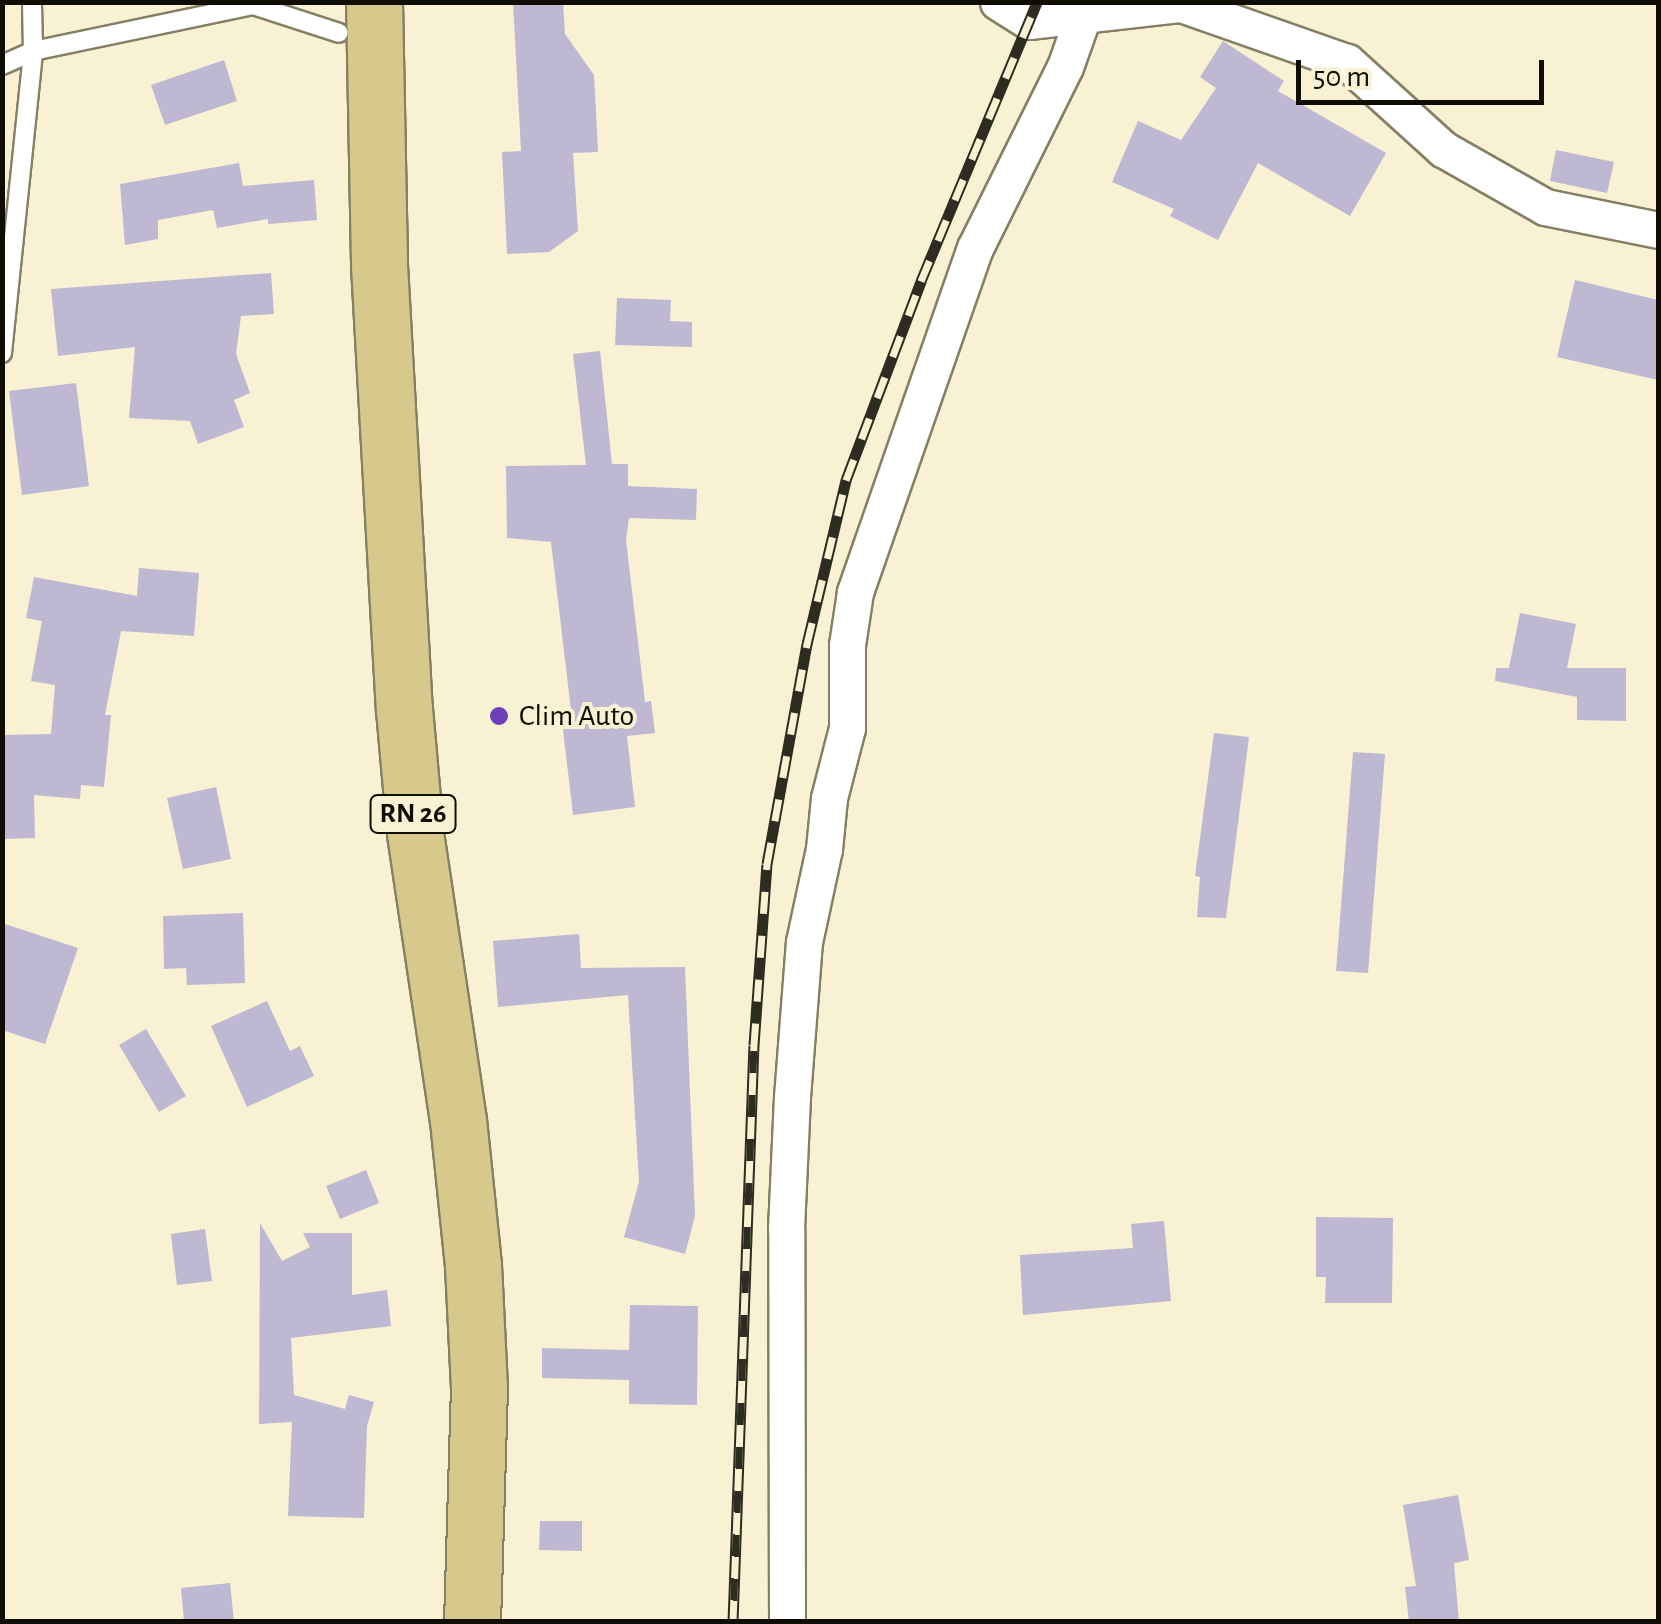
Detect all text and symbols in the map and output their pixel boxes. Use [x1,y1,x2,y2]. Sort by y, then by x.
scale bar [1301,40,1548,102]
text: 50 m [1313,62,1370,92]
place label: Clim Auto [519,698,634,734]
marker: Clim Auto [488,705,510,727]
road number: RN 26 [368,791,458,837]

